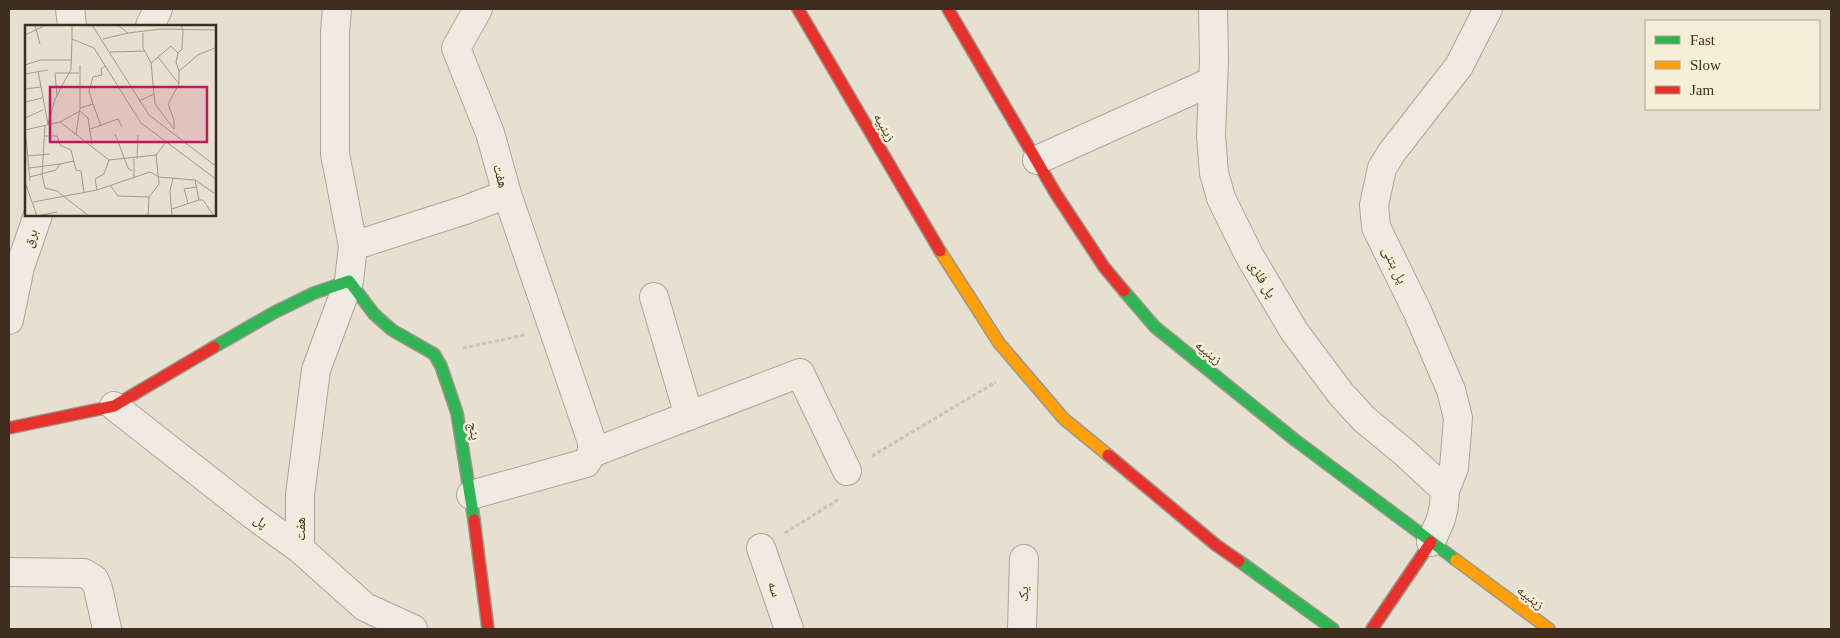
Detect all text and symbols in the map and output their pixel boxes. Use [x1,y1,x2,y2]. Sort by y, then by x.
legend [1645,20,1820,110]
inset map [25,25,216,216]
text: Fast [1690,32,1716,48]
text: Slow [1690,57,1721,73]
text: Jam [1690,82,1714,98]
street label: زینبیه [870,111,898,144]
street label: هفت [490,163,511,190]
street label: برق [20,227,42,250]
street label: پل بتنی [1378,244,1410,287]
street label: پل فلزی [1245,258,1279,301]
street label: زینبیه [1192,337,1225,368]
street label: پنج [464,421,484,442]
street label: پل [250,511,271,532]
street label: هفت [293,517,308,541]
street label: سه [765,579,784,599]
street label: زینبیه [1514,582,1547,613]
street label: یک [1016,586,1032,602]

